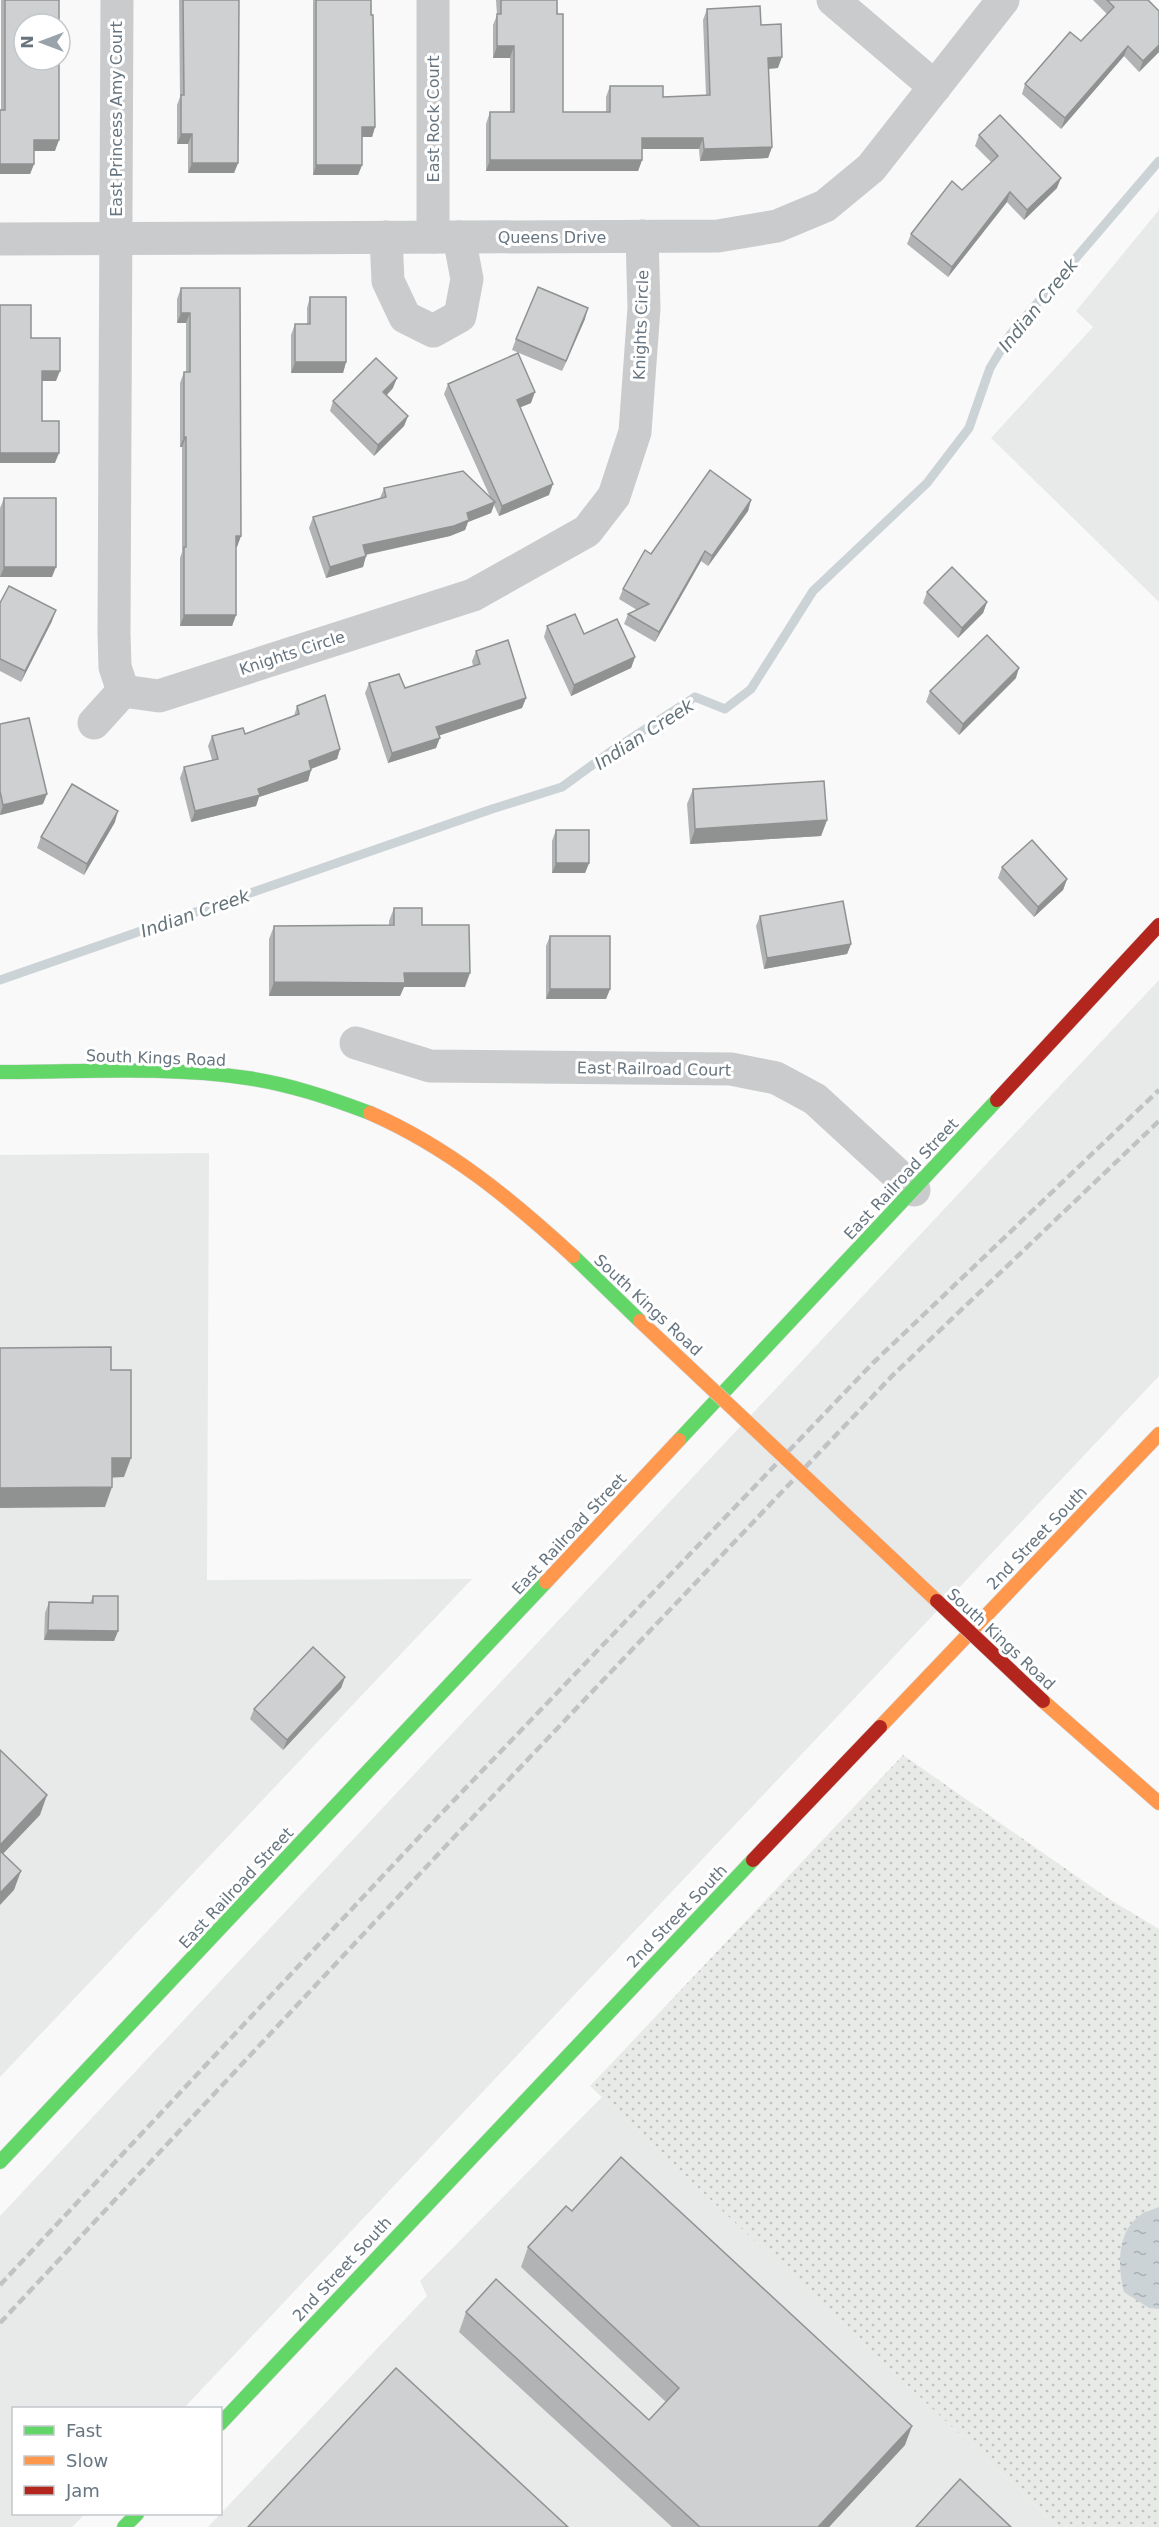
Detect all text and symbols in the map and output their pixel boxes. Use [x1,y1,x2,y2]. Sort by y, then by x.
north arrow [12,12,72,72]
street label: East Princess Amy Court [107,21,126,217]
text: N [18,35,37,49]
street label: East Rock Court [424,56,443,182]
street label: Queens Drive [498,228,606,247]
water label: Indian Creek [994,253,1083,356]
street label: Knights Circle [630,270,652,380]
street label: Knights Circle [237,627,347,679]
water label: Indian Creek [591,693,699,774]
water label: Indian Creek [138,884,254,941]
street label: South Kings Road [86,1046,226,1070]
street label: East Railroad Court [577,1058,731,1080]
street label: East Railroad Street [840,1114,962,1244]
street label: South Kings Road [590,1250,706,1360]
street label: East Railroad Street [508,1469,630,1599]
street label: 2nd Street South [983,1483,1091,1593]
street label: South Kings Road [943,1584,1059,1694]
street label: East Railroad Street [175,1823,297,1953]
street label: 2nd Street South [623,1861,731,1971]
street label: 2nd Street South [289,2213,395,2325]
legend [12,2407,222,2515]
text: Fast [66,2420,102,2441]
text: Slow [66,2450,108,2471]
text: Jam [65,2480,100,2501]

